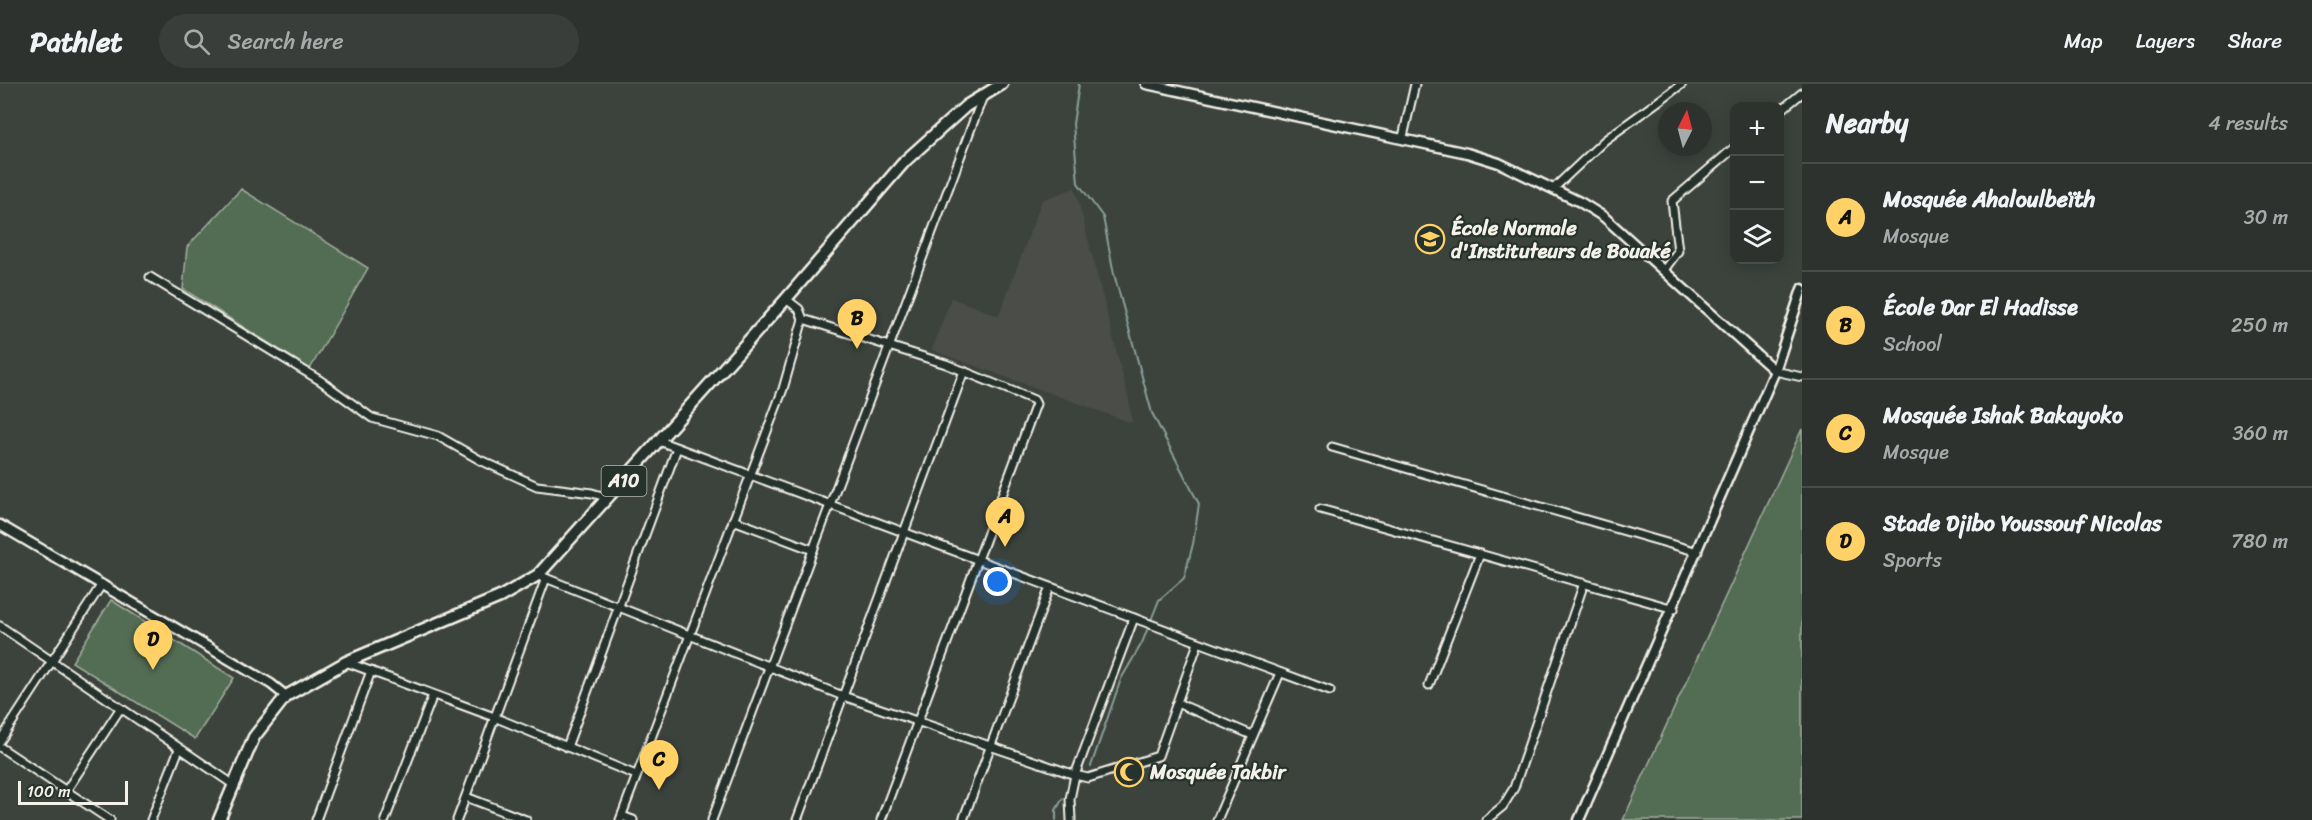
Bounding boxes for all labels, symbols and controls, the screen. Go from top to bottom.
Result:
search box [159,14,579,68]
text: Pathlet [30,17,123,66]
text: Search here [228,22,343,61]
text: Map [2064,22,2103,60]
text: Layers [2136,22,2195,60]
text: Share [2228,22,2282,60]
icon: search [180,25,213,58]
text: Nearby [1826,100,1908,146]
north arrow [1658,102,1712,156]
map controls [1730,102,1784,264]
button: + [1730,102,1784,156]
text: 4 results [2208,106,2288,141]
button: − [1730,156,1784,210]
text: Mosquée Ahaloulbeïth [1883,180,2095,219]
text: A [1839,200,1852,235]
text: 30 m [2244,200,2288,235]
button: layers [1730,210,1784,264]
place label: École Normale d'Instituteurs de Bouaké [1451,211,1672,269]
text: Mosque [1883,219,1949,254]
school or university icon: École Normale d'Instituteurs de Bouaké [1414,223,1446,255]
text: École Dar El Hadisse [1883,288,2078,327]
pin: B [838,300,876,349]
text: B [1839,308,1852,343]
text: 250 m [2231,308,2288,343]
text: School [1883,327,1942,362]
text: Mosquée Ishak Bakayoko [1883,396,2123,435]
text: C [1839,416,1852,451]
text: 360 m [2232,416,2288,451]
text: Mosque [1883,435,1949,470]
road number: A10 [602,466,646,496]
pin: A [986,498,1024,547]
text: Stade Djibo Youssouf Nicolas [1883,504,2162,543]
text: D [1840,524,1851,559]
text: 780 m [2231,524,2288,559]
text: Sports [1883,543,1942,578]
your location [983,567,1012,596]
pin: D [134,620,172,670]
pin: C [640,740,678,790]
place label: Mosquée Takbir [1149,755,1287,790]
mosque icon: Mosquée Takbir [1113,756,1145,788]
text: 100 m [27,777,71,806]
scale bar [18,778,128,806]

